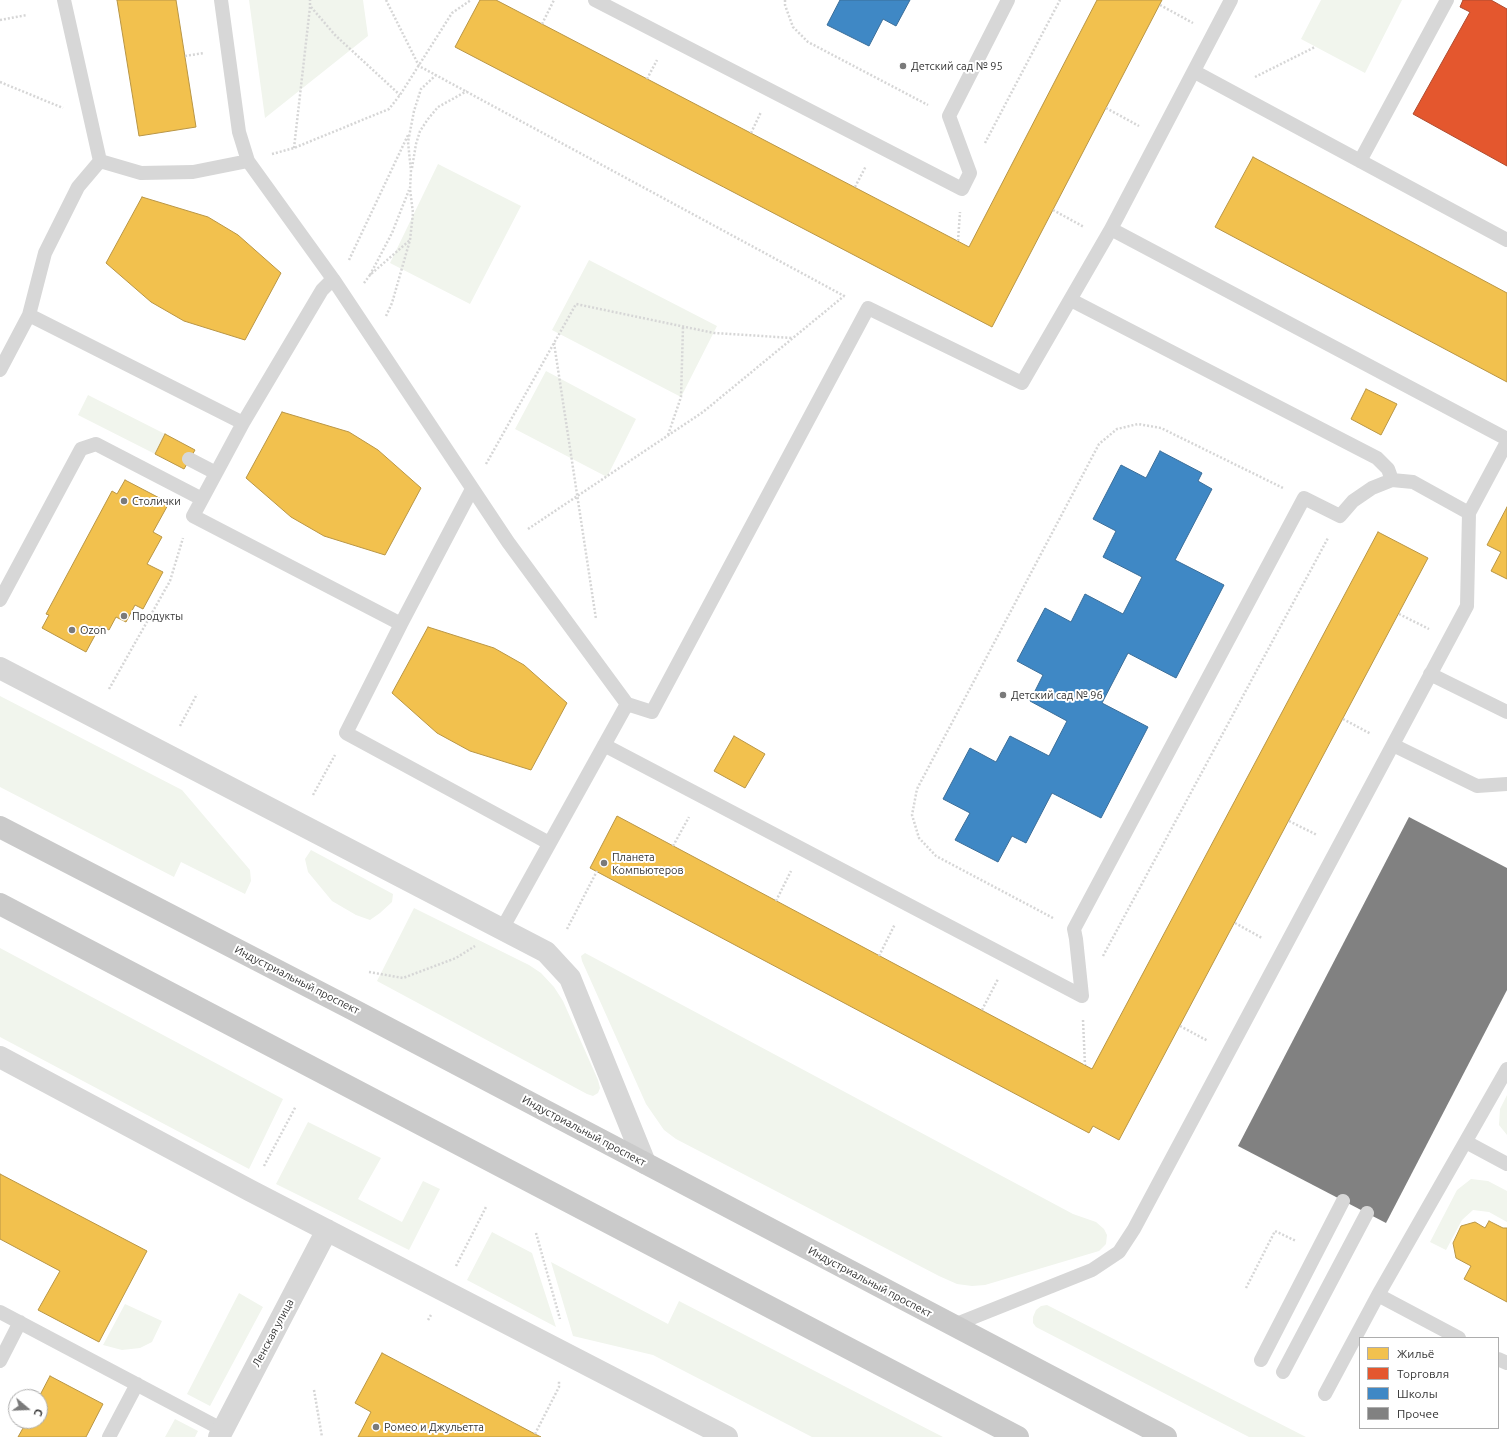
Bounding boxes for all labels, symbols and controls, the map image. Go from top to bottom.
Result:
place label: Детский сад № 95 [911,59,1003,73]
marker: Детский сад № 95 [898,61,908,71]
place label: Столички [132,494,181,508]
marker: Столички [119,496,129,506]
place label: Продукты [132,609,183,623]
marker: Продукты [119,611,129,621]
place label: Ozon [80,623,106,637]
marker: Ozon [67,625,77,635]
place label: Детский сад № 96 [1011,688,1103,702]
marker: Детский сад № 96 [998,690,1008,700]
place label: Планета Компьютеров [612,850,684,876]
marker: Планета Компьютеров [599,858,609,868]
street label: Индустриальный проспект [232,943,362,1017]
street label: Индустриальный проспект [520,1093,648,1169]
street label: Индустриальный проспект [806,1244,934,1320]
street label: Ленская улица [250,1297,296,1369]
legend [1359,1337,1499,1429]
text: Жильё [1397,1347,1434,1360]
text: Торговля [1397,1367,1449,1380]
text: Школы [1397,1387,1438,1400]
north arrow [8,1389,48,1429]
text: С [32,1407,45,1418]
text: Прочее [1397,1407,1439,1420]
place label: Ромео и Джульетта [384,1420,484,1434]
marker: Ромео и Джульетта [371,1422,381,1432]

